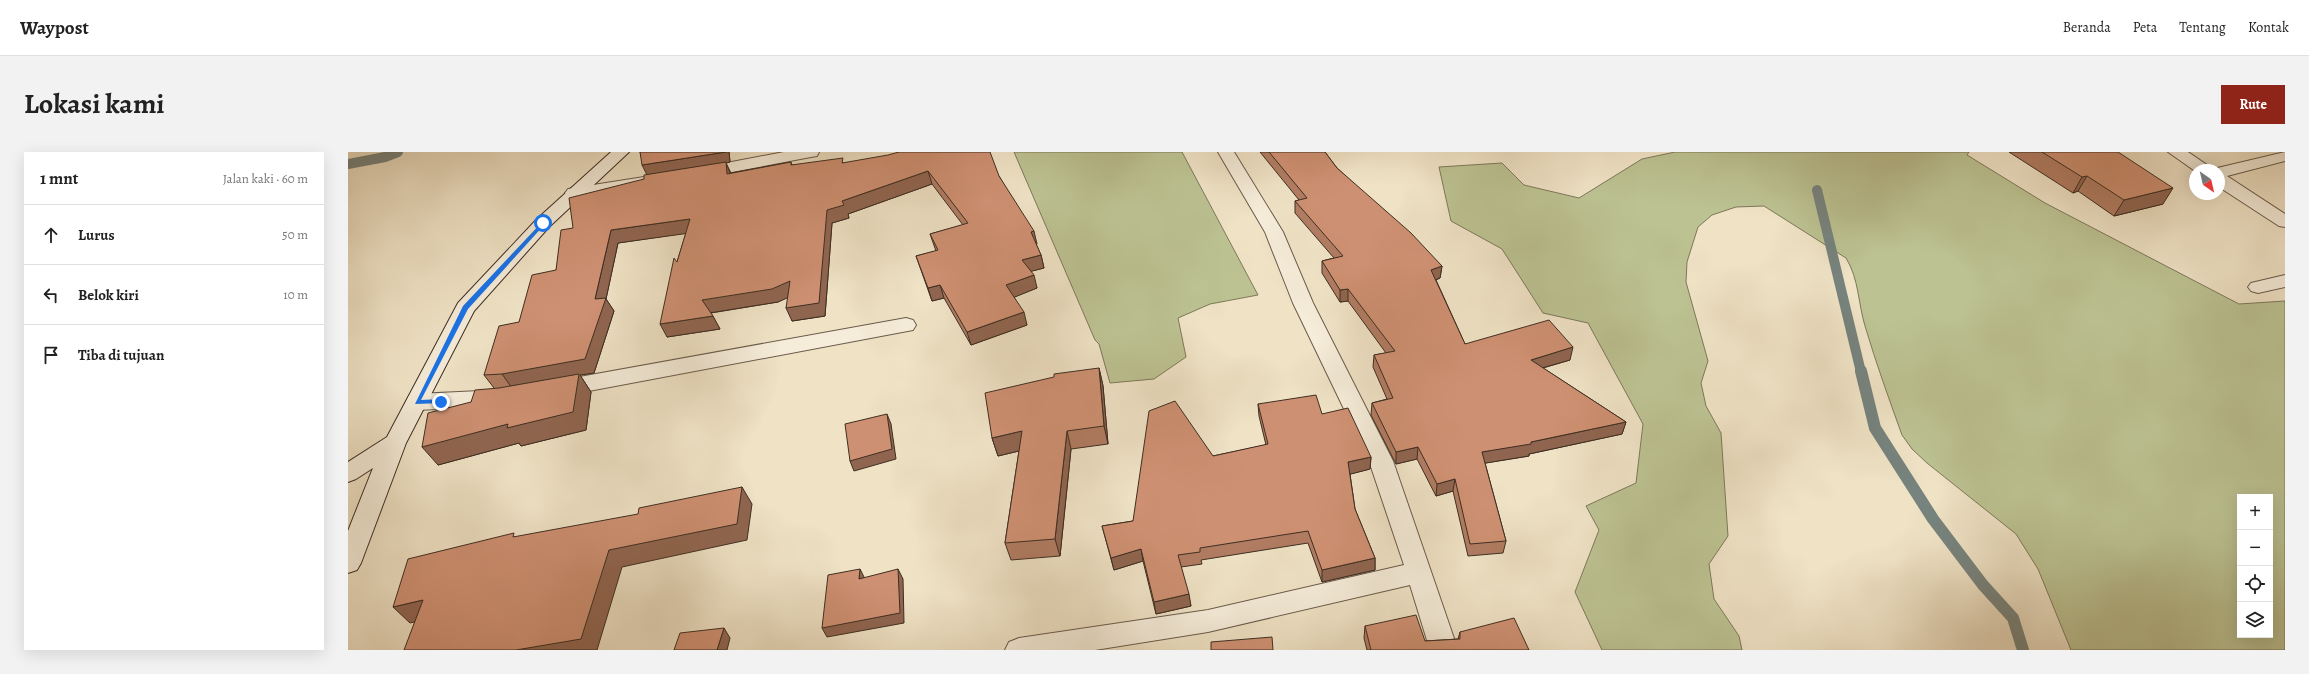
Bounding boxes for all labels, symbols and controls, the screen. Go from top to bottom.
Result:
text: Waypost [20,15,89,41]
text: Beranda [2063,18,2111,37]
text: Peta [2133,18,2157,37]
text: Tentang [2179,18,2226,37]
text: Kontak [2248,18,2289,37]
text: Lokasi kami [24,85,165,123]
button: Rute [2221,85,2285,124]
north arrow [2189,164,2225,200]
text: 1 mnt [40,167,79,190]
text: Jalan kaki · 60 m [223,170,308,187]
route start [534,214,552,232]
icon: ahead [40,224,62,246]
text: Lurus [78,225,115,245]
text: 50 m [282,226,308,243]
icon: left [40,284,62,306]
text: Belok kiri [78,285,139,305]
text: 10 m [283,286,308,303]
icon: arrive [40,344,62,366]
text: Tiba di tujuan [78,345,164,365]
route end [432,393,450,411]
map controls [2237,494,2273,638]
button: + [2237,494,2273,530]
button: − [2237,530,2273,566]
button: locate [2237,566,2273,602]
button: layers [2237,602,2273,638]

